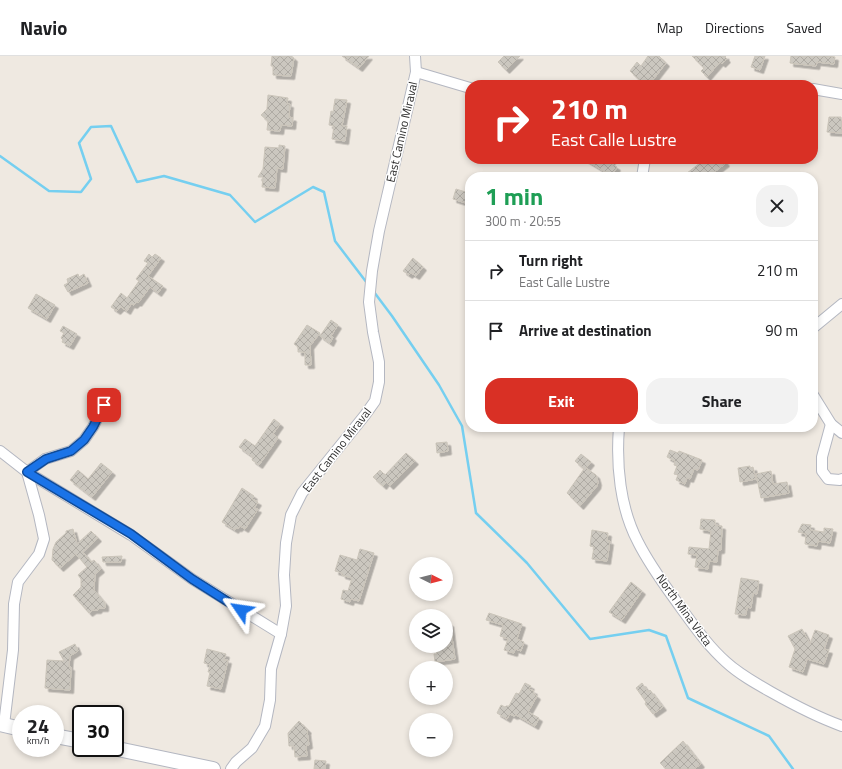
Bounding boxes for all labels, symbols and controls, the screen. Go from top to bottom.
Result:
text: Navio [20,13,67,42]
text: Map [657,17,683,38]
text: Directions [705,17,764,38]
text: Saved [786,17,822,38]
street label: East Camino Miraval [381,80,422,184]
text: 210 m [551,87,628,130]
icon: right [485,96,537,148]
text: East Calle Lustre [551,126,677,153]
text: 1 min [485,178,543,214]
button: close [756,185,798,227]
text: 300 m · 20:55 [485,211,561,231]
text: Turn right [519,249,583,272]
text: 210 m [757,259,798,282]
icon: right [485,260,507,282]
text: East Calle Lustre [519,272,610,292]
text: Arrive at destination [519,319,652,342]
text: 90 m [765,319,798,342]
icon: arrive [485,320,507,342]
button: Exit [485,378,638,424]
button: Share [646,378,798,424]
pin [87,388,121,422]
icon: arrive [93,394,115,416]
street label: East Camino Miraval [297,403,376,496]
north arrow [409,557,453,601]
map controls [409,557,453,757]
street label: North Mina Vista [652,570,717,650]
position arrow [220,589,262,631]
button: layers [409,609,453,653]
button: + [409,661,453,705]
speed limit sign: 30 [72,705,124,757]
text: 24 [27,710,49,741]
button: − [409,713,453,757]
text: km/h [27,733,49,748]

